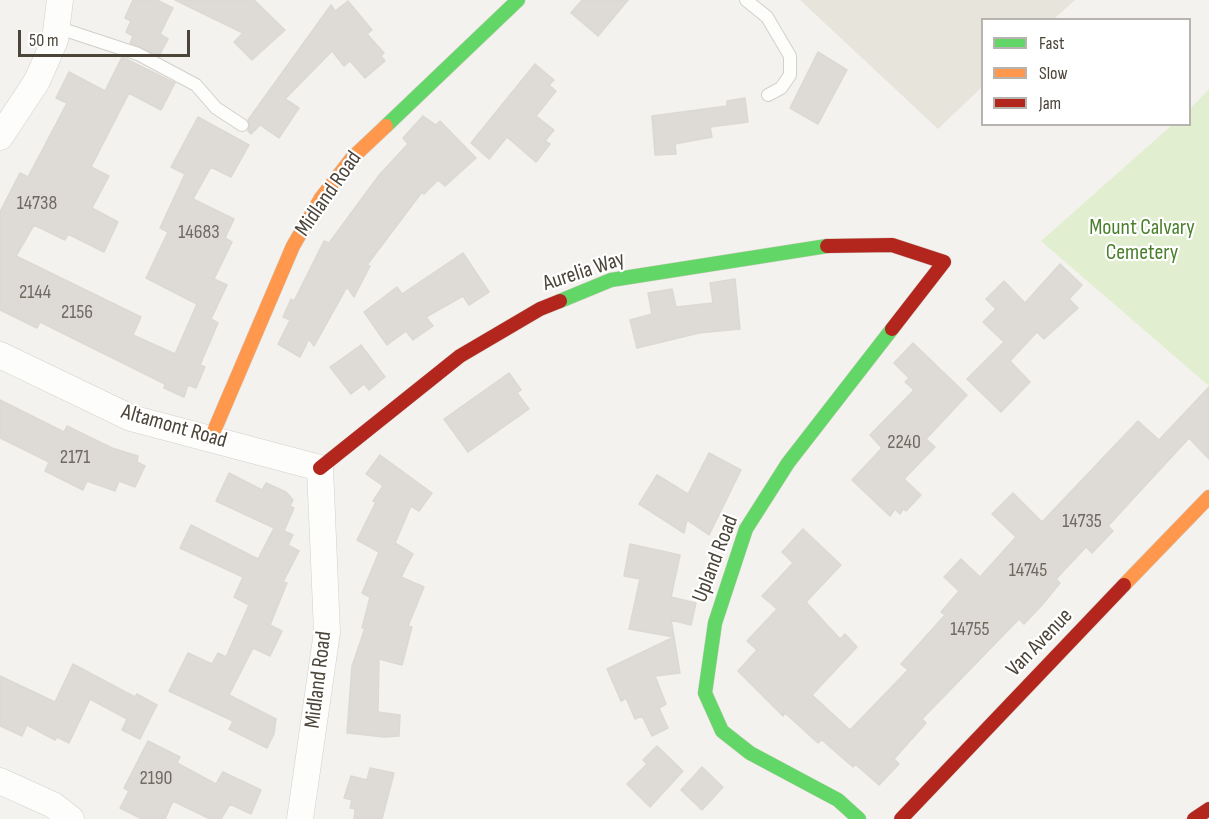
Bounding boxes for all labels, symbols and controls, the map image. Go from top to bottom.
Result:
scale bar [21,18,194,56]
legend [981,18,1191,126]
text: 50 m [29,30,59,51]
text: Fast [1039,33,1064,54]
text: Slow [1039,63,1068,84]
text: Jam [1039,93,1061,114]
street label: Midland Road [290,146,368,242]
house number: 14738 [17,192,57,216]
park label: Mount Calvary Cemetery [1089,215,1195,266]
house number: 14683 [178,221,220,245]
street label: Aurelia Way [540,246,628,298]
house number: 2144 [19,281,51,305]
house number: 2156 [61,301,93,325]
street label: Altamont Road [118,399,230,455]
house number: 2240 [887,431,921,455]
house number: 2171 [60,446,90,470]
house number: 14735 [1062,510,1102,534]
street label: Upland Road [687,512,745,606]
house number: 14745 [1009,559,1047,583]
street label: Van Avenue [1001,603,1079,683]
house number: 14755 [950,618,990,642]
street label: Midland Road [300,630,338,730]
house number: 2190 [139,767,173,791]

